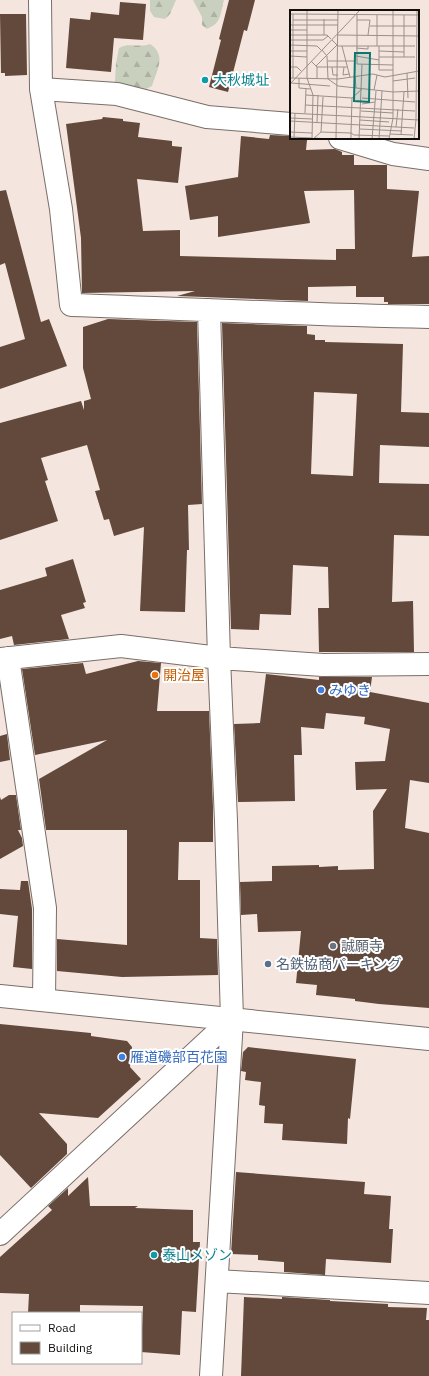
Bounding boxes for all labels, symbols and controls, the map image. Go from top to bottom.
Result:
inset map [290,10,419,139]
place label: 大秋城址 [213,71,269,89]
marker: 大秋城址 [200,75,210,85]
place label: 開治屋 [163,666,205,684]
marker: 開治屋 [150,670,160,680]
place label: みゆき [329,681,371,699]
marker: みゆき [316,685,326,695]
place label: 誠願寺 [341,937,383,955]
marker: 誠願寺 [328,941,338,951]
place label: 名鉄協商パーキング [276,955,402,973]
marker: 名鉄協商パーキング [263,959,273,969]
place label: 雁道磯部百花園 [130,1048,228,1066]
marker: 雁道磯部百花園 [117,1052,127,1062]
place label: 泰山メゾン [162,1246,232,1264]
marker: 泰山メゾン [149,1250,159,1260]
legend [12,1312,142,1364]
text: Road [48,1320,76,1335]
text: Building [48,1340,93,1355]

